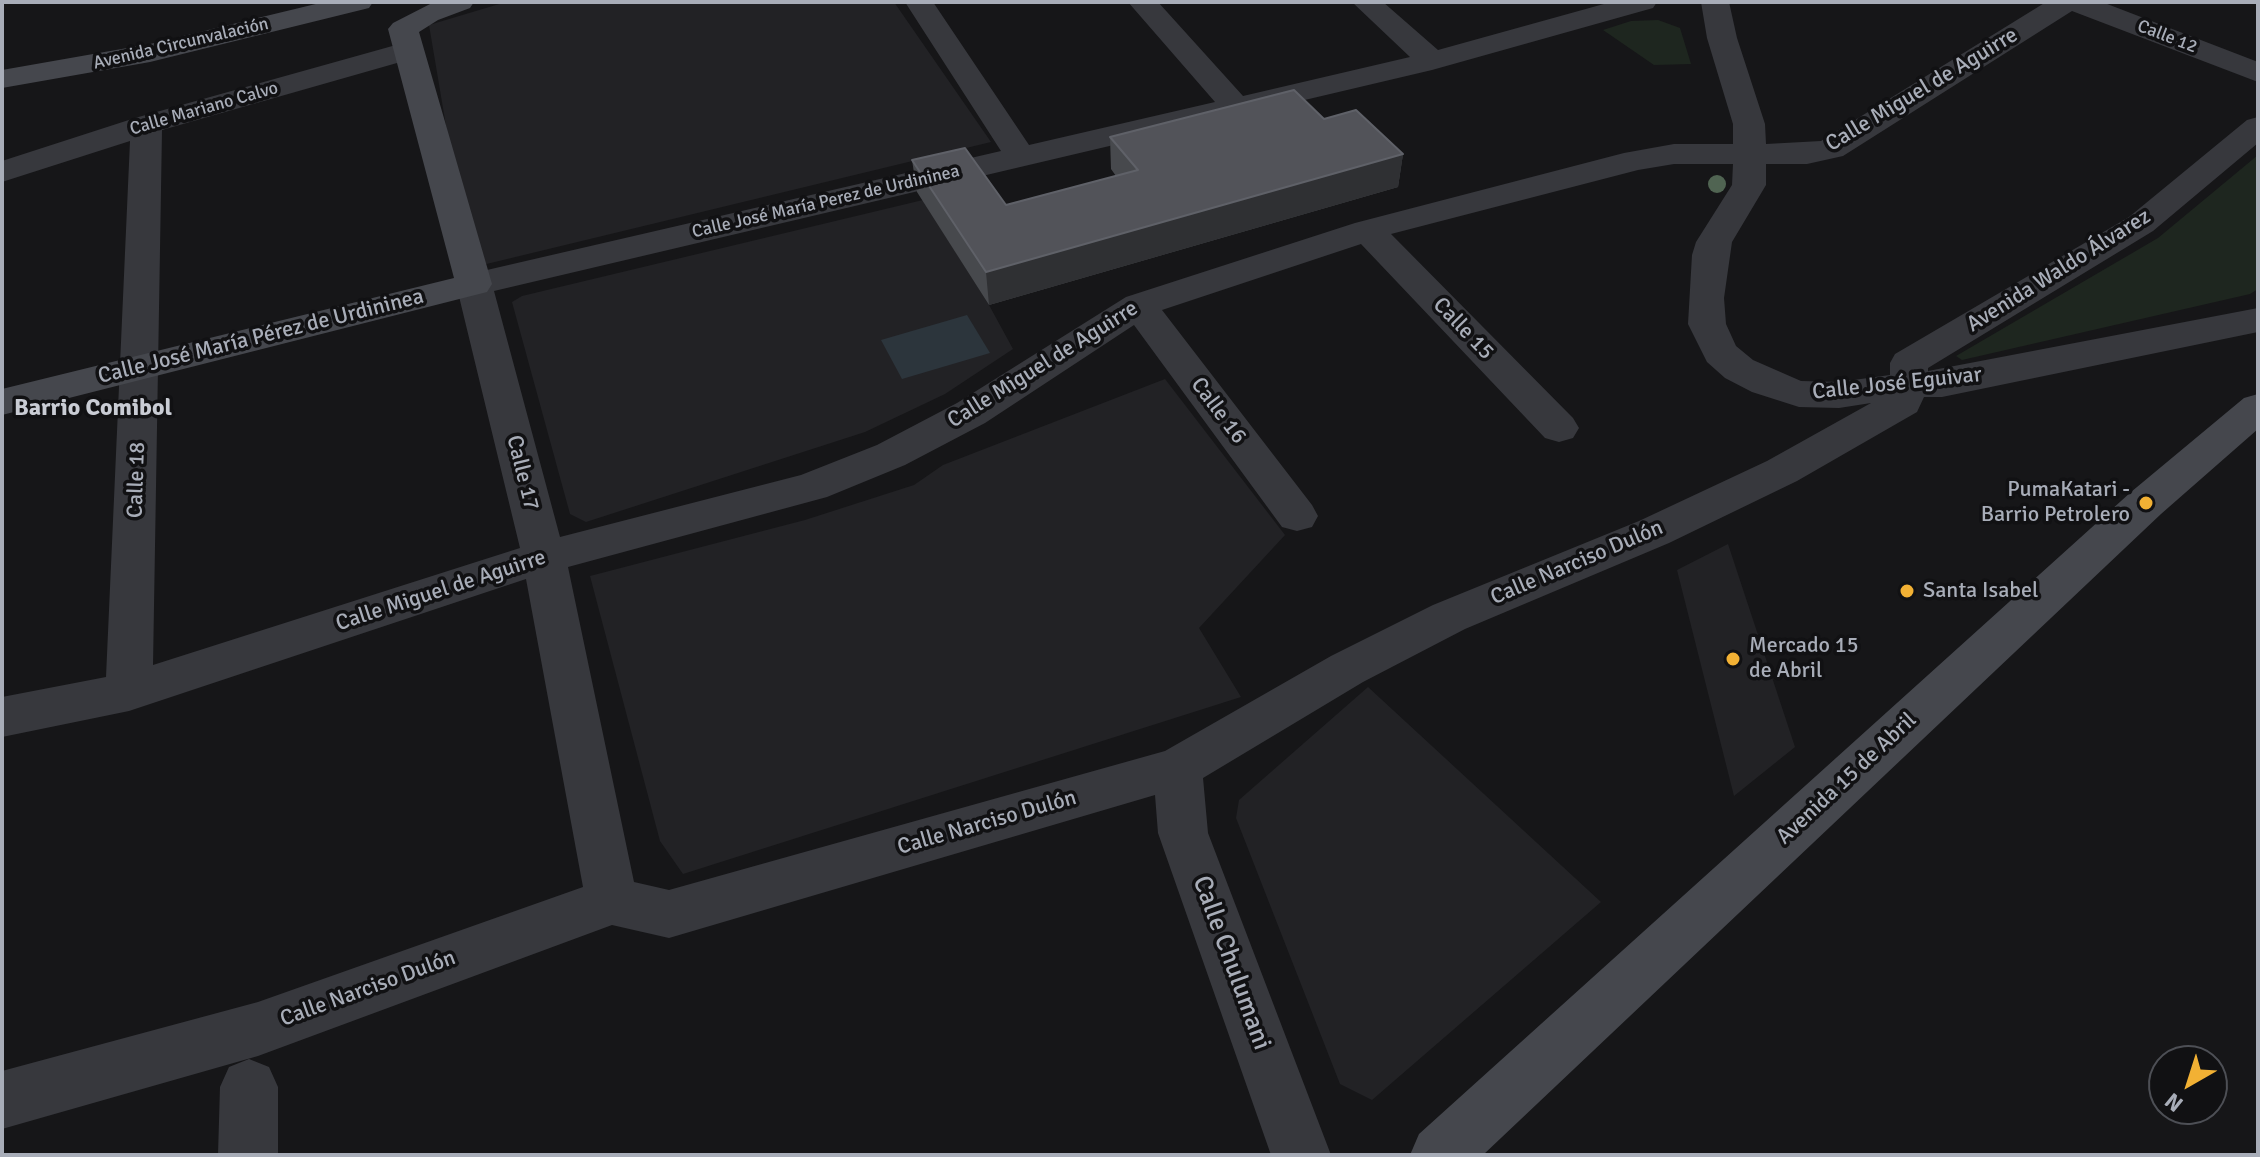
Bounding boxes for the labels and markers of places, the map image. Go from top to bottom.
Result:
place label: PumaKatari - Barrio Petrolero [1981,477,2130,528]
marker: PumaKatari - Barrio Petrolero [2137,494,2155,512]
place label: Santa Isabel [1923,578,2038,604]
marker: Santa Isabel [1898,582,1916,600]
place label: Mercado 15 de Abril [1749,633,1859,684]
marker: Mercado 15 de Abril [1724,650,1742,668]

